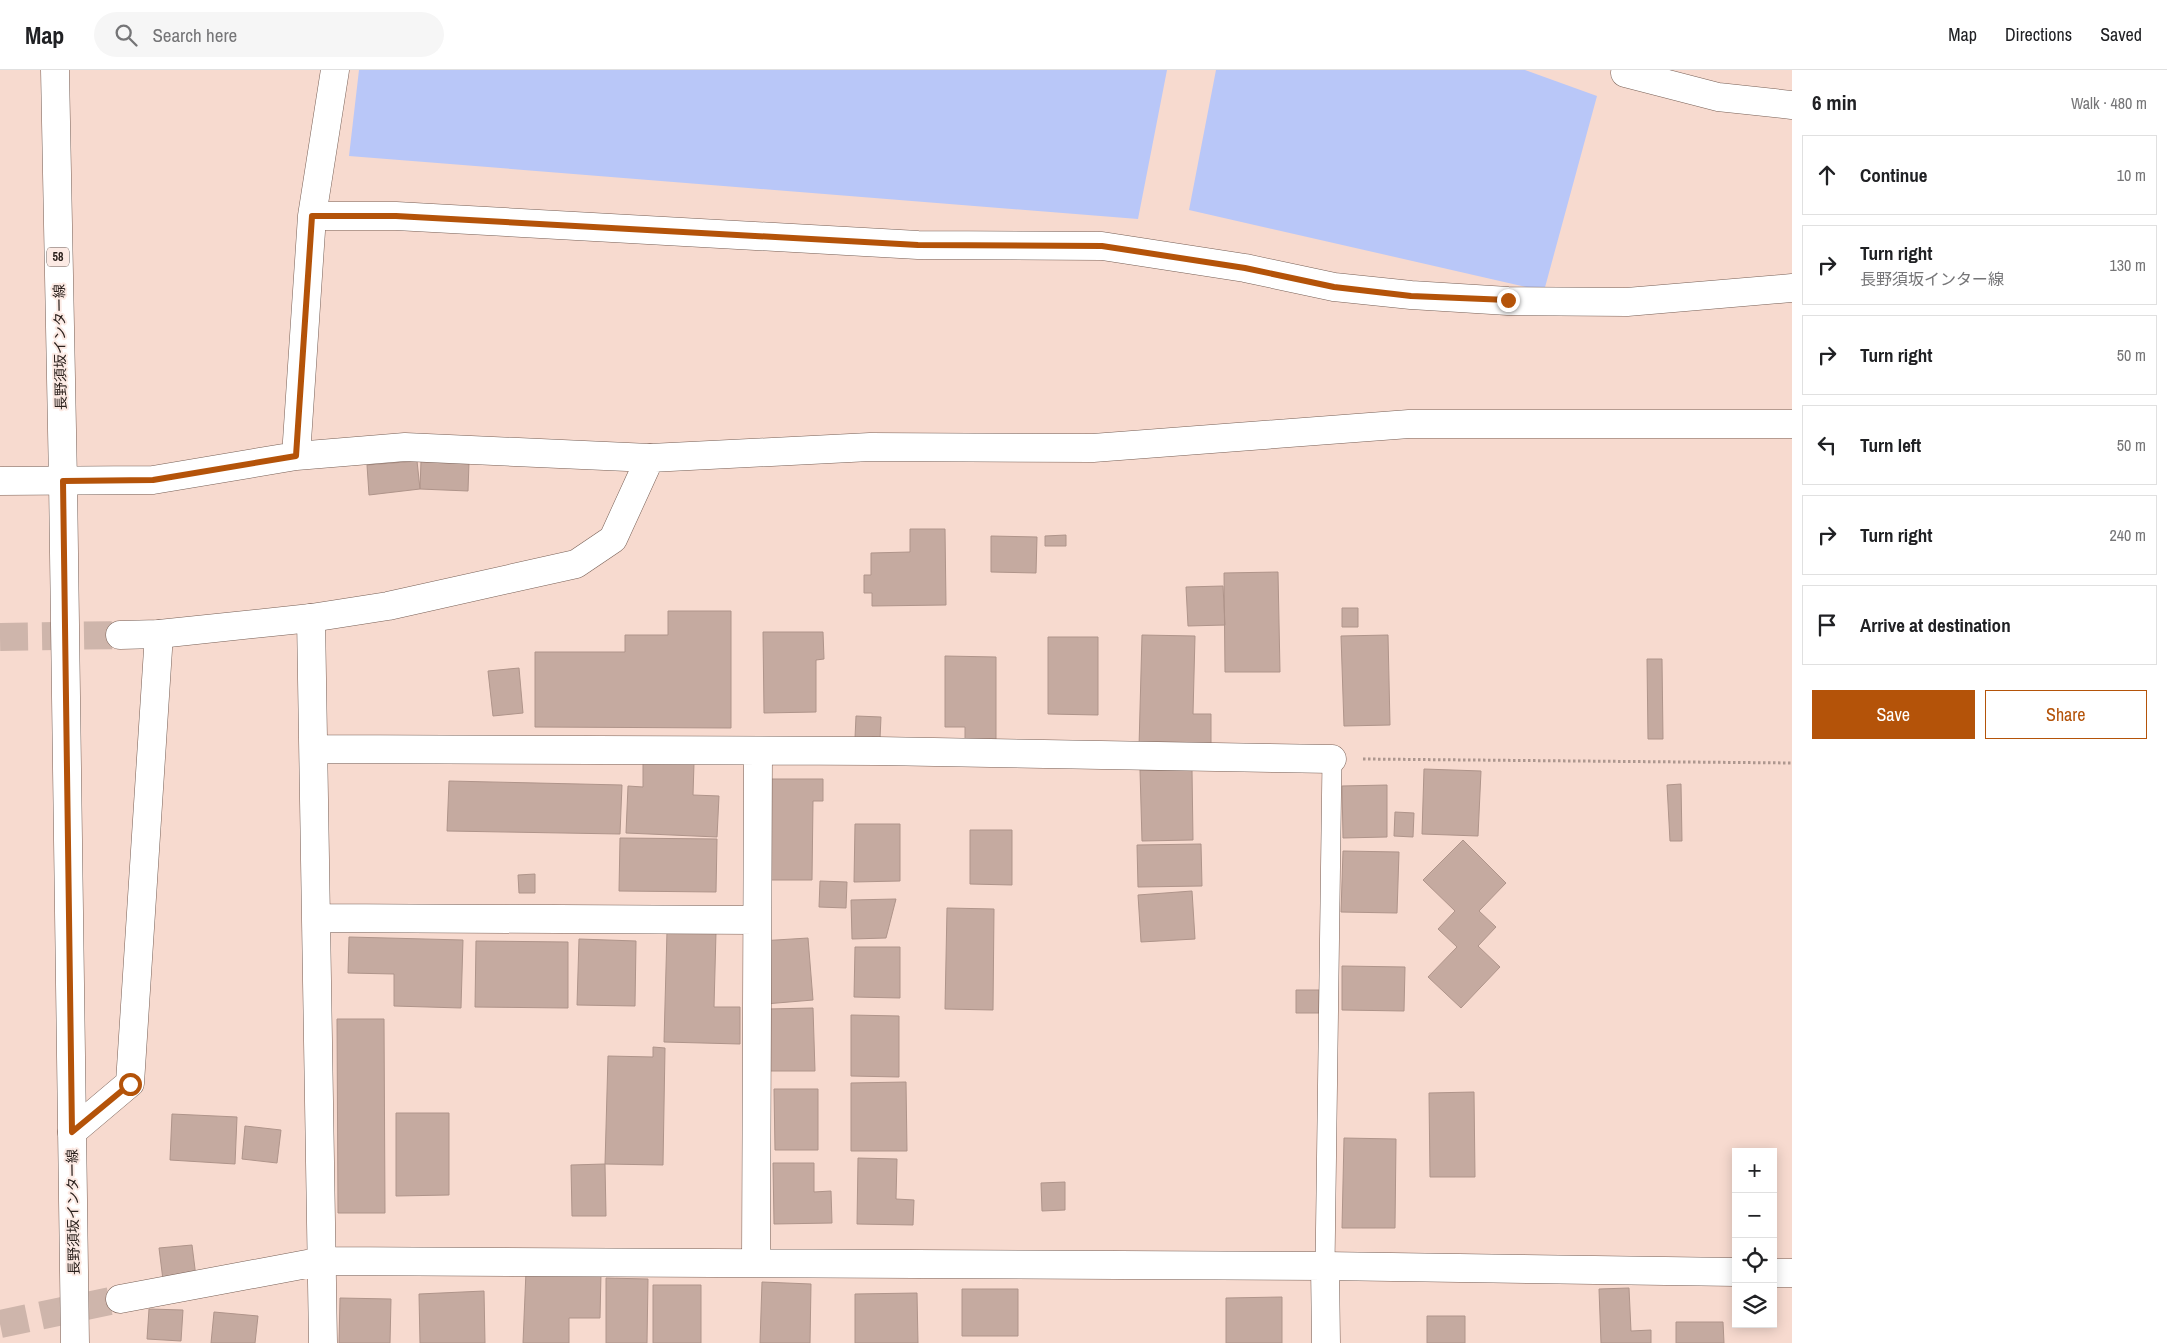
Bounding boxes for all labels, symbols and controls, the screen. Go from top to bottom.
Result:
search box [94,12,444,57]
text: Map [25,19,64,51]
icon: search [112,21,140,49]
text: Search here [152,22,237,48]
text: Map [1948,22,1977,47]
text: Directions [2005,22,2072,47]
text: Saved [2100,22,2142,47]
text: 6 min [1812,88,1857,117]
text: Walk · 480 m [2071,92,2147,114]
icon: ahead [1813,161,1841,189]
text: Continue [1860,162,1928,188]
text: 10 m [2117,164,2146,186]
text: Turn right [1860,240,1932,266]
road number: 58 [47,248,69,266]
icon: right [1813,251,1841,279]
text: 130 m [2110,254,2146,276]
text: 長野須坂インター線 [1860,268,2004,290]
street label: 長野須坂インター線 [50,284,70,410]
route end [1497,289,1520,312]
icon: right [1813,341,1841,369]
text: Turn right [1860,342,1932,368]
text: 50 m [2117,344,2146,366]
icon: left [1813,431,1841,459]
text: Turn left [1860,432,1921,458]
text: 50 m [2117,434,2146,456]
icon: right [1813,521,1841,549]
text: Turn right [1860,522,1932,548]
text: 240 m [2110,524,2146,546]
icon: arrive [1813,611,1841,639]
text: Arrive at destination [1860,612,2011,638]
button: Save [1812,690,1975,739]
button: Share [1985,690,2147,739]
route start [119,1073,142,1096]
map controls [1732,1148,1777,1328]
button: + [1732,1148,1777,1193]
street label: 長野須坂インター線 [63,1149,83,1275]
button: − [1732,1193,1777,1238]
button: locate [1732,1238,1777,1283]
button: layers [1732,1283,1777,1328]

